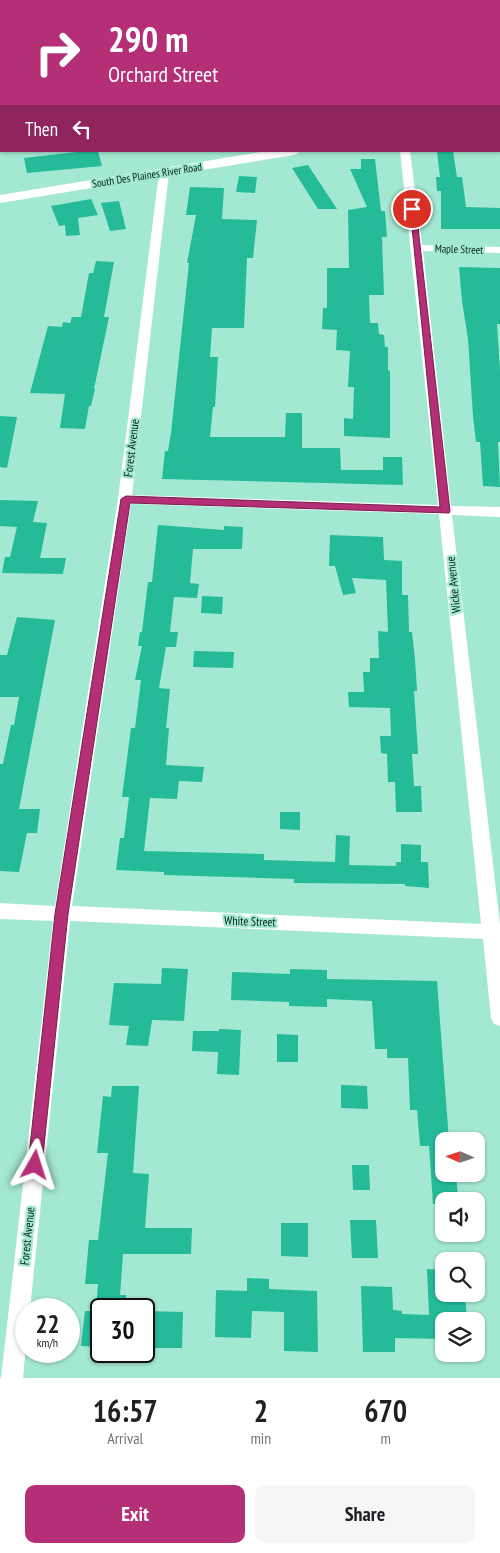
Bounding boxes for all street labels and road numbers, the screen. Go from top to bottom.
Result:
street label: South Des Plaines River Road [91,159,203,191]
street label: Maple Street [435,241,483,257]
street label: Forest Avenue [120,418,142,478]
street label: Wicke Avenue [443,556,463,614]
street label: White Street [224,913,277,929]
street label: Forest Avenue [16,1206,38,1266]

